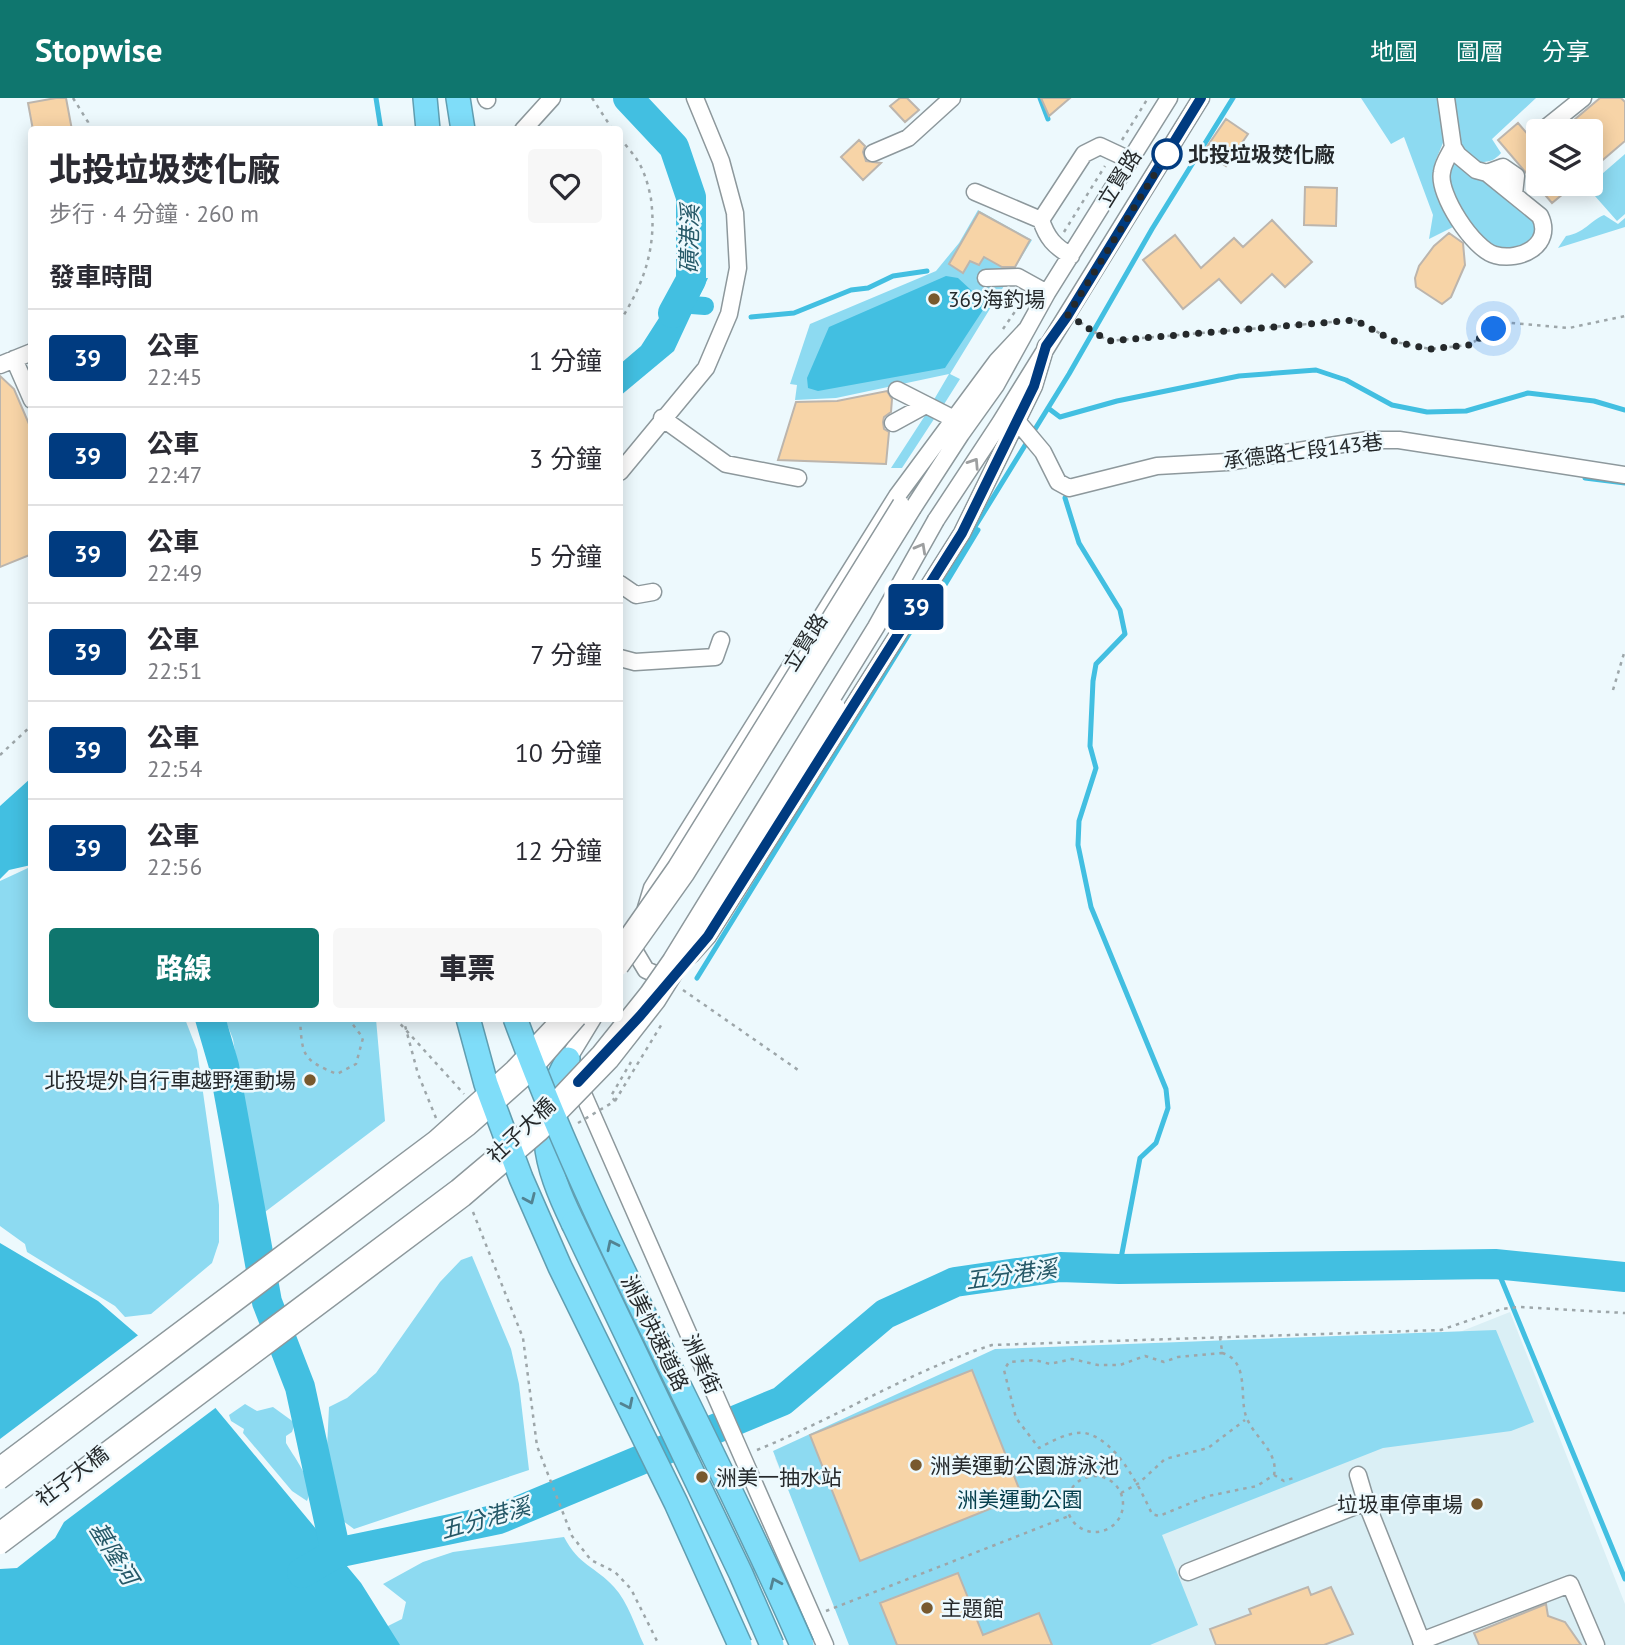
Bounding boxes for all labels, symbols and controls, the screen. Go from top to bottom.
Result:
text: Stopwise [35,28,162,71]
text: 地圖 [1370,36,1418,67]
text: 圖層 [1456,36,1504,67]
text: 分享 [1542,36,1590,67]
map controls [1526,119,1603,196]
button: layers [1526,119,1603,196]
marker: 北投垃圾焚化廠 [1152,139,1182,169]
place label: 北投垃圾焚化廠 [1188,141,1335,168]
street label: 立賢路 [1091,144,1147,212]
text: 北投垃圾焚化廠 [49,147,280,190]
button: heart [528,149,602,223]
text: 步行 · 4 分鐘 · 260 m [49,199,259,228]
water label: 磺港溪 [674,201,704,274]
text: 發車時間 [49,260,153,293]
place label: 369海釣場 [948,286,1045,313]
marker: 369海釣場 [926,291,942,307]
your location [1476,311,1511,346]
text: 公車 [147,329,199,362]
text: 39 [74,342,101,373]
text: 1 分鐘 [529,344,602,377]
text: 22:45 [147,362,202,391]
text: 公車 [147,427,199,460]
street label: 承德路七段143巷 [1222,428,1384,474]
text: 39 [74,440,101,471]
text: 3 分鐘 [529,442,602,475]
one-way arrow [965,458,978,471]
text: 22:47 [147,460,202,489]
text: 公車 [147,525,199,558]
text: 39 [74,538,101,569]
text: 5 分鐘 [529,540,602,573]
one-way arrow [913,542,926,555]
text: 22:49 [147,558,202,587]
line badge: 39 [884,584,948,630]
text: 39 [902,591,930,622]
street label: 立賢路 [777,608,833,676]
text: 公車 [147,623,199,656]
text: 39 [74,636,101,667]
text: 7 分鐘 [530,638,602,671]
text: 22:51 [147,656,202,685]
text: 公車 [147,721,199,754]
text: 39 [74,734,101,765]
text: 10 分鐘 [515,736,602,769]
text: 22:54 [147,754,202,783]
text: 公車 [147,819,199,852]
text: 39 [74,832,101,863]
text: 12 分鐘 [515,834,602,867]
text: 22:56 [147,852,202,881]
button: 路線 [49,928,319,1008]
button: 車票 [333,928,602,1008]
place label: 北投堤外自行車越野運動場 [44,1067,296,1094]
marker: 北投堤外自行車越野運動場 [302,1072,318,1088]
street label: 社子大橋 [481,1091,561,1169]
one-way arrow [522,1192,536,1204]
one-way arrow [606,1240,620,1252]
water label: 五分港溪 [963,1253,1062,1295]
street label: 洲美快速道路 [615,1270,695,1396]
street label: 洲美街 [677,1330,727,1398]
one-way arrow [619,1397,633,1409]
street label: 社子大橋 [30,1440,114,1512]
place label: 洲美運動公園游泳池 [930,1452,1119,1479]
marker: 洲美運動公園游泳池 [908,1457,924,1473]
place label: 洲美一抽水站 [716,1464,842,1491]
marker: 洲美一抽水站 [694,1469,710,1485]
park label: 洲美運動公園 [957,1486,1083,1513]
water label: 五分港溪 [437,1491,536,1545]
place label: 垃圾車停車場 [1337,1491,1463,1518]
marker: 垃圾車停車場 [1469,1496,1485,1512]
water label: 基隆河 [83,1516,147,1593]
one-way arrow [769,1577,783,1590]
place label: 主題館 [941,1595,1004,1622]
marker: 主題館 [919,1600,935,1616]

